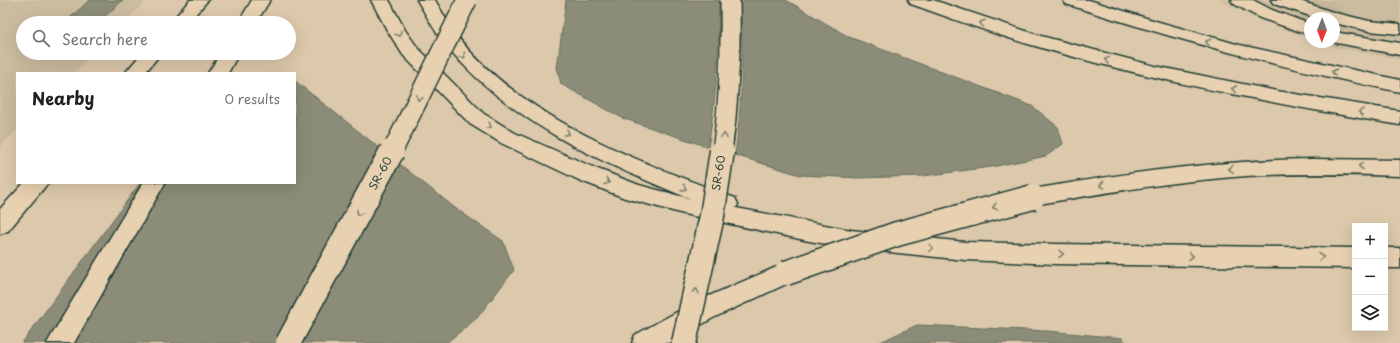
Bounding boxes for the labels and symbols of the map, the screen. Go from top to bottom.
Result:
north arrow [1304,12,1340,48]
one-way arrow [979,19,986,28]
one-way arrow [394,30,402,37]
one-way arrow [1205,38,1212,47]
one-way arrow [458,51,465,58]
one-way arrow [1104,56,1111,65]
one-way arrow [1331,69,1338,77]
one-way arrow [1230,85,1237,94]
one-way arrow [416,93,424,101]
one-way arrow [1358,108,1365,117]
one-way arrow [485,122,492,129]
one-way arrow [562,129,570,136]
one-way arrow [719,133,728,139]
street label: SR-60 [364,153,396,193]
street label: SR-60 [707,154,729,192]
one-way arrow [1358,162,1364,171]
one-way arrow [1228,165,1234,174]
one-way arrow [603,177,610,185]
one-way arrow [1099,180,1105,189]
one-way arrow [681,183,688,191]
one-way arrow [992,202,999,211]
one-way arrow [356,209,363,216]
one-way arrow [928,243,934,252]
one-way arrow [1058,250,1064,258]
one-way arrow [1188,252,1194,260]
one-way arrow [1318,253,1324,261]
one-way arrow [691,288,699,295]

